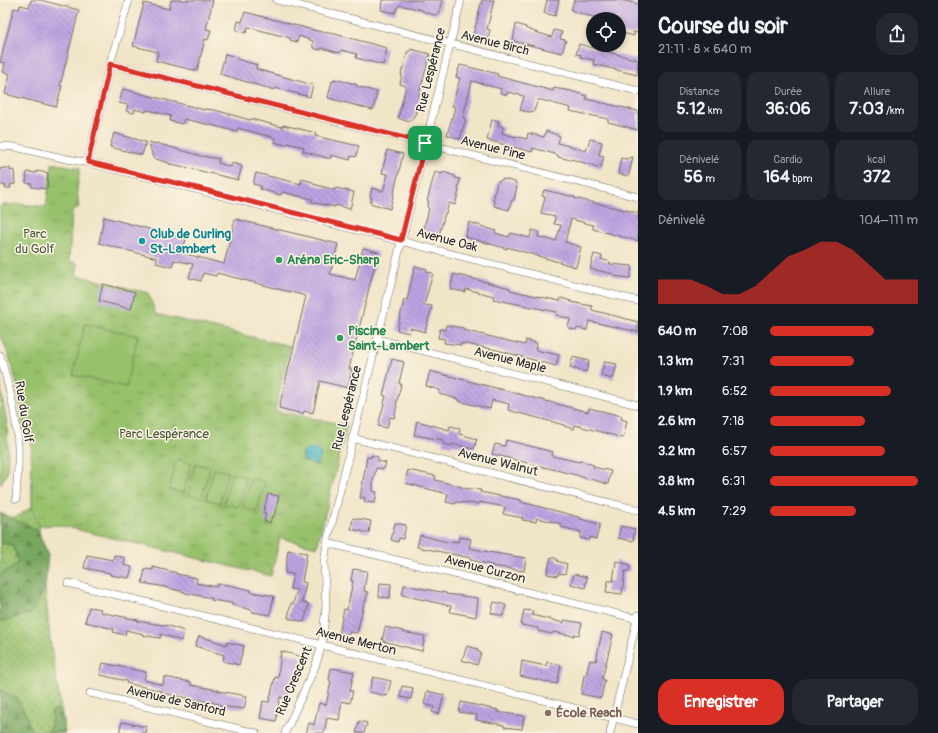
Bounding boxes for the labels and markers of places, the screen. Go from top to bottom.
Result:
pin [408,126,442,160]
place label: Club de Curling St-Lambert [150,226,231,257]
marker: Club de Curling St-Lambert [137,236,147,246]
place label: Aréna Eric-Sharp [287,252,380,268]
marker: Aréna Eric-Sharp [274,255,284,265]
place label: Piscine Saint-Lambert [348,323,430,354]
marker: Piscine Saint-Lambert [335,333,345,343]
place label: École Reach [556,705,622,721]
marker: École Reach [543,708,553,718]

